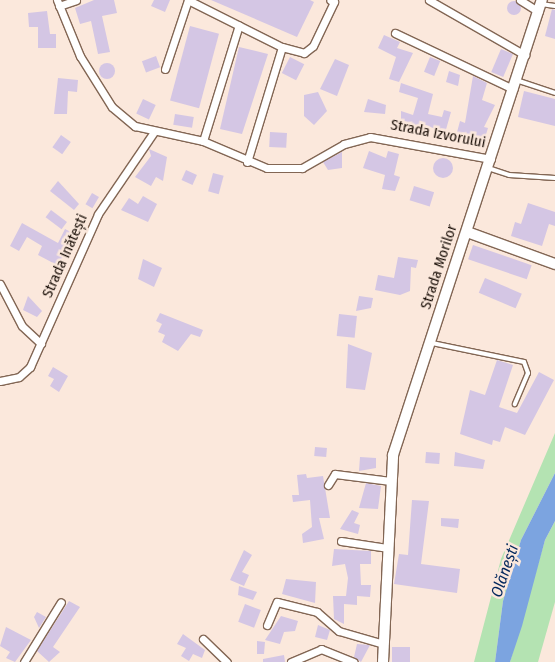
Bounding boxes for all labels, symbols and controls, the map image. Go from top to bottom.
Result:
street label: Strada Izvorului [389,116,487,152]
street label: Strada Inătești [39,211,91,301]
street label: Strada Morilor [417,222,461,312]
water label: Olănești [487,542,523,600]

